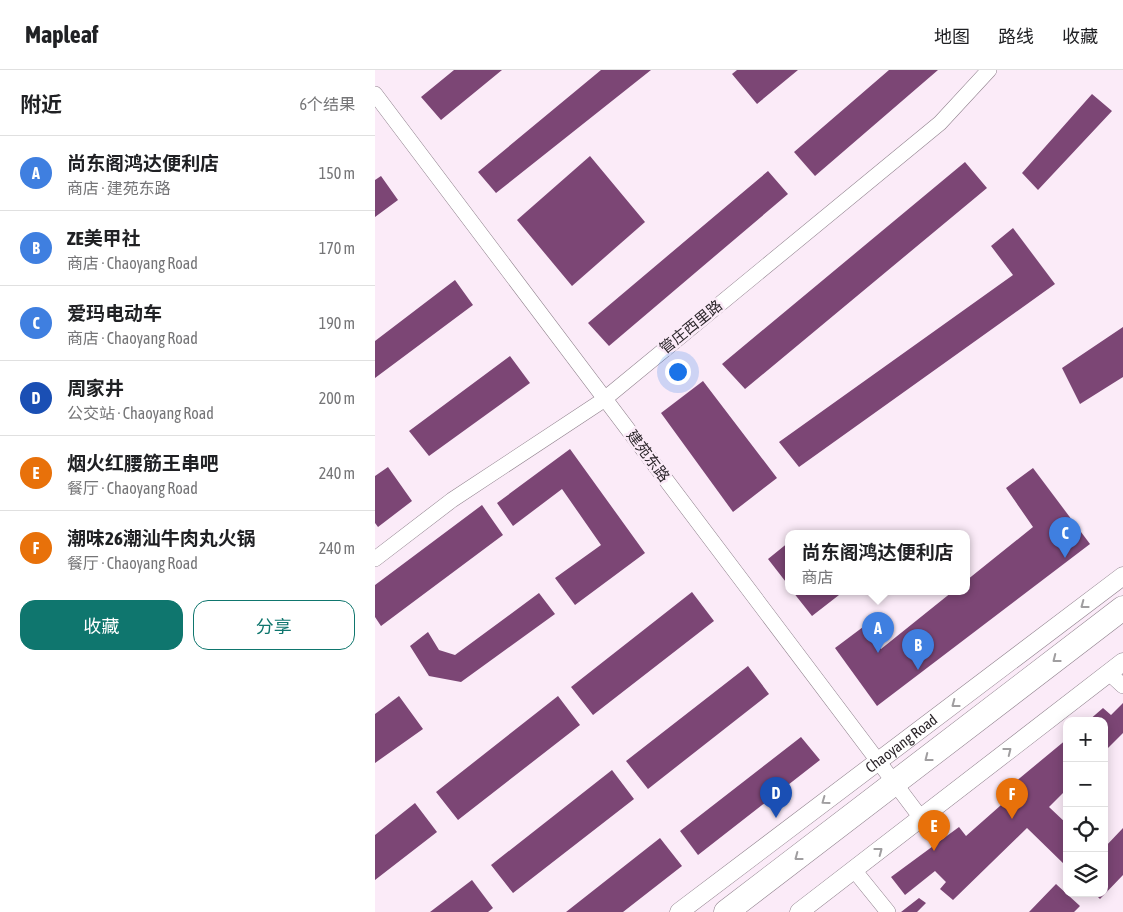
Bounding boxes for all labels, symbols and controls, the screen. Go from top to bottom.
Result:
text: Mapleaf [25,21,98,48]
text: 地图 [934,26,970,47]
text: 路线 [998,26,1034,47]
text: 收藏 [1062,26,1098,47]
text: 附近 [20,92,62,116]
text: 6个结果 [299,95,355,113]
text: 尚东阁鸿达便利店 [67,152,219,174]
text: A [32,164,40,182]
text: 150 m [319,164,355,182]
text: 商店 · 建苑东路 [67,179,171,197]
text: ZE美甲社 [67,227,141,249]
text: B [32,239,40,257]
text: 170 m [319,239,355,257]
text: 商店 · Chaoyang Road [67,254,198,272]
street label: 管庄西里路 [656,296,725,357]
text: 爱玛电动车 [67,302,162,324]
text: C [32,314,40,332]
text: 190 m [319,314,355,332]
text: 商店 · Chaoyang Road [67,329,198,347]
your location [665,359,691,385]
text: 周家井 [67,377,124,399]
text: D [32,389,40,407]
text: 200 m [319,389,355,407]
text: 公交站 · Chaoyang Road [67,404,214,422]
street label: 建苑东路 [624,427,673,485]
text: 烟火红腰筋王串吧 [67,452,219,474]
text: E [33,464,39,482]
text: 240 m [319,464,355,482]
text: 餐厅 · Chaoyang Road [67,479,198,497]
pin: C [1049,517,1081,558]
text: 潮味26潮汕牛肉丸火锅 [67,527,256,549]
popup [785,530,970,595]
text: F [33,539,39,557]
text: 240 m [319,539,355,557]
text: 尚东阁鸿达便利店 [801,541,954,563]
text: 餐厅 · Chaoyang Road [67,554,198,572]
text: 商店 [801,568,834,586]
button: 收藏 [20,600,183,650]
button: 分享 [193,600,355,650]
one-way arrow [1081,600,1090,608]
pin: A [862,612,894,653]
pin: B [902,629,934,670]
one-way arrow [1053,653,1062,661]
one-way arrow [951,698,961,707]
street label: Chaoyang Road [862,711,940,776]
map controls [1063,717,1108,897]
button: + [1063,717,1108,762]
one-way arrow [1002,749,1011,757]
one-way arrow [924,753,933,762]
button: − [1063,762,1108,807]
pin: D [760,777,792,818]
pin: F [996,778,1028,819]
one-way arrow [822,796,831,804]
button: locate [1063,807,1108,852]
pin: E [918,810,950,851]
one-way arrow [873,848,882,856]
one-way arrow [795,851,804,859]
button: layers [1063,852,1108,897]

